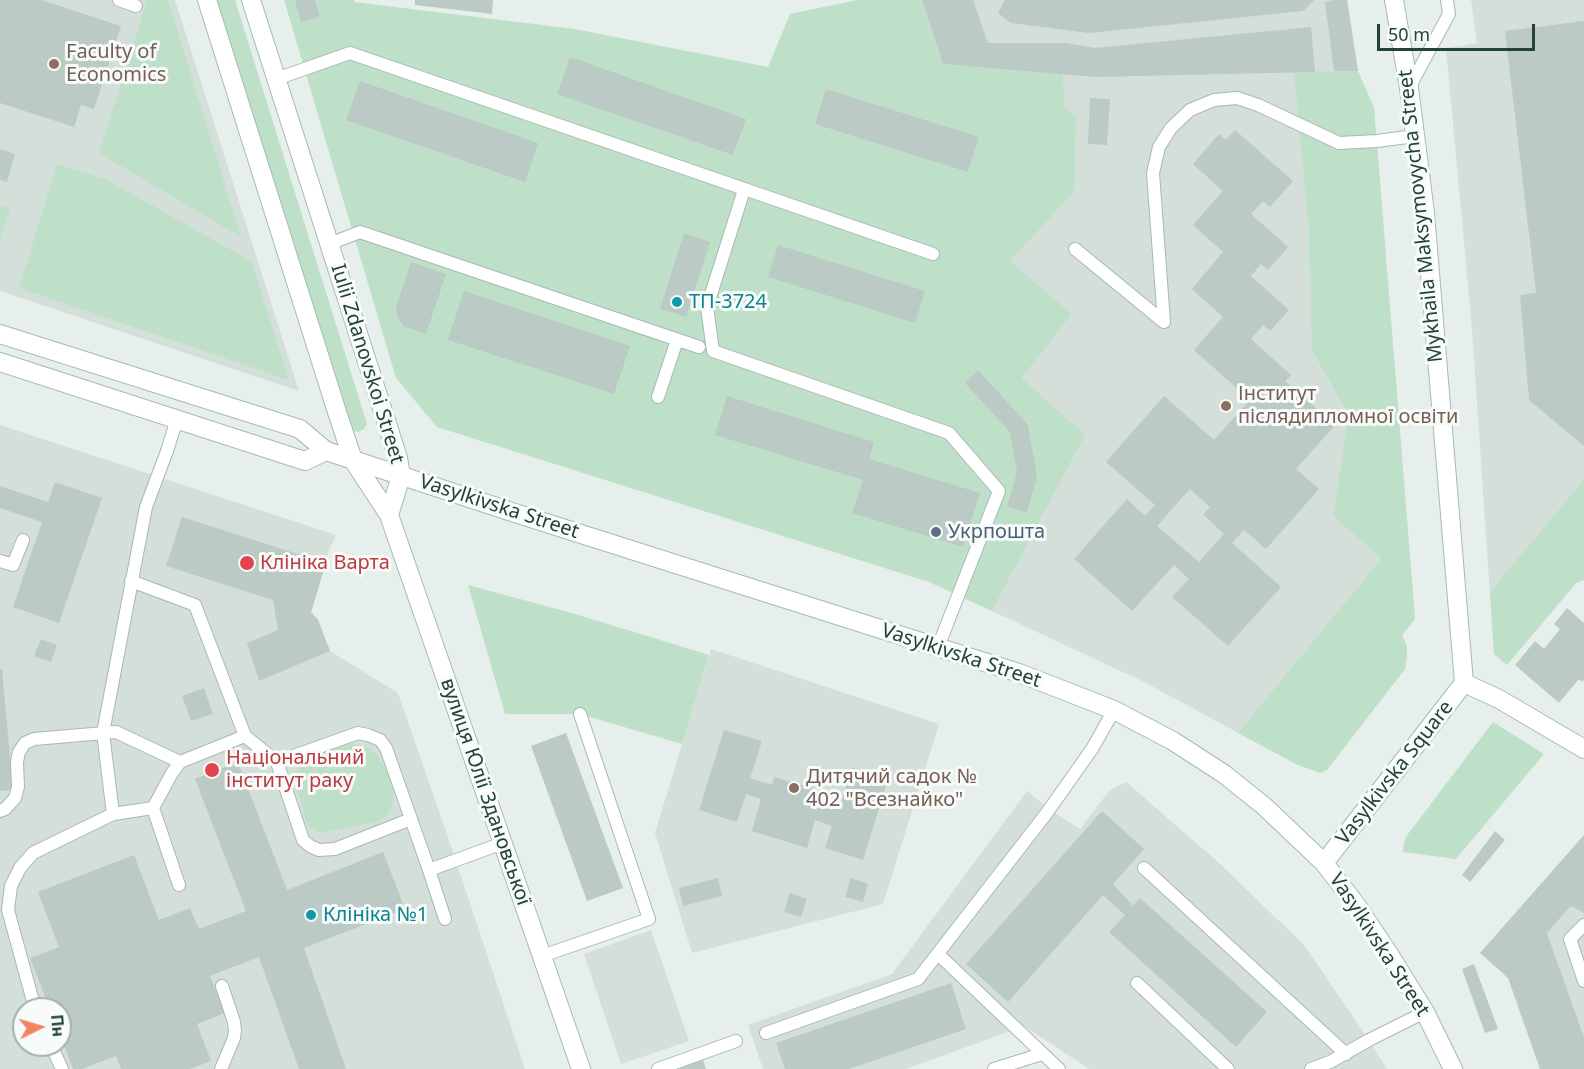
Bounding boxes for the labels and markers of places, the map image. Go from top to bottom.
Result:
place label: Faculty of Economics [66,40,166,87]
marker: Faculty of Economics [47,57,61,71]
place label: ТП-3724 [689,290,767,314]
marker: ТП-3724 [670,295,684,309]
place label: Інститут післядипломної освіти [1238,382,1458,429]
marker: Інститут післядипломної освіти [1219,399,1233,413]
place label: Укрпошта [948,520,1045,544]
marker: Укрпошта [929,525,943,539]
place label: Клініка Варта [260,551,390,575]
marker: Клініка Варта [238,554,256,572]
place label: Національний інститут раку [226,746,364,793]
marker: Національний інститут раку [203,761,221,779]
place label: Дитячий садок № 402 "Всезнайко" [806,765,977,812]
marker: Дитячий садок № 402 "Всезнайко" [787,781,801,795]
place label: Клініка №1 [323,903,428,927]
marker: Клініка №1 [304,908,318,922]

